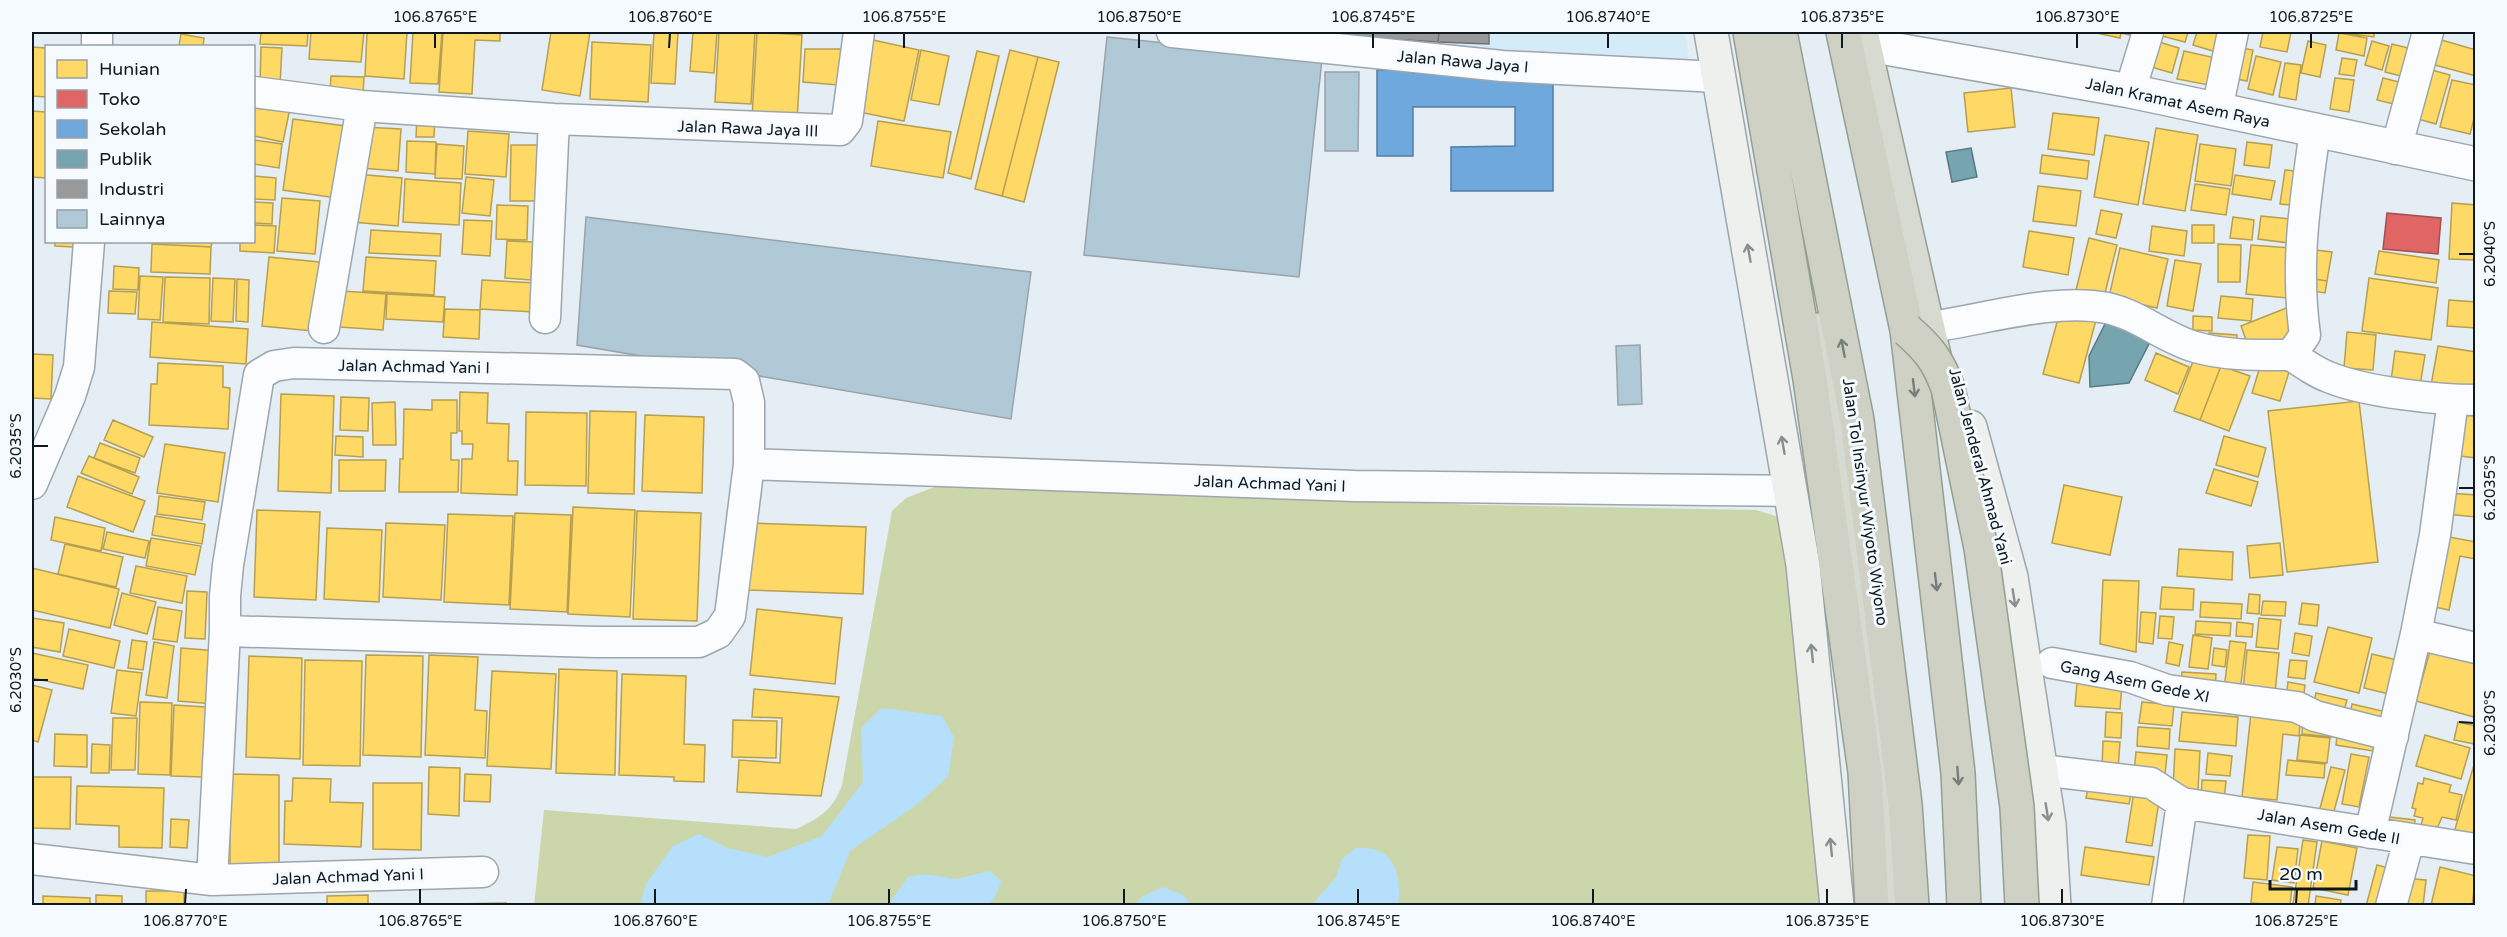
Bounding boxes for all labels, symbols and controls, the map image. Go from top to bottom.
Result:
text: 106.8765°E [393,8,477,26]
text: 106.8760°E [627,8,713,26]
text: 106.8755°E [862,8,946,26]
text: 106.8750°E [1096,8,1182,26]
text: 106.8745°E [1331,8,1415,26]
text: 106.8740°E [1565,8,1651,26]
text: 106.8735°E [1800,8,1884,26]
text: 106.8730°E [2034,8,2120,26]
text: 106.8725°E [2269,8,2353,26]
legend [45,45,255,243]
street label: Jalan Rawa Jaya I [1396,46,1529,78]
text: Hunian [99,58,160,80]
street label: Jalan Kramat Asem Raya [2084,74,2272,132]
text: Toko [99,88,140,110]
street label: Jalan Rawa Jaya III [677,117,819,141]
text: Sekolah [99,118,166,140]
text: Publik [99,148,152,170]
text: Industri [99,178,164,200]
text: Lainnya [99,208,165,230]
text: 6.2040°S [2481,221,2499,287]
one-way arrow [1743,244,1754,263]
one-way arrow [1837,338,1848,358]
street label: Jalan Achmad Yani I [338,356,490,378]
street label: Jalan Jenderal Ahmad Yani [1944,366,2016,567]
street label: Jalan Tol Insinyur Wiyoto Wiyono [1838,377,1892,627]
one-way arrow [1909,378,1920,398]
text: 6.2035°S [7,413,25,479]
one-way arrow [1777,436,1788,455]
text: 6.2035°S [2481,455,2499,521]
street label: Jalan Achmad Yani I [1194,471,1346,497]
one-way arrow [1931,572,1942,592]
one-way arrow [2009,588,2020,608]
one-way arrow [1806,644,1817,664]
text: 6.2030°S [7,647,25,713]
street label: Gang Asem Gede XI [2058,656,2211,708]
text: 6.2030°S [2481,690,2499,756]
one-way arrow [1953,765,1964,785]
one-way arrow [2042,802,2053,821]
street label: Jalan Asem Gede II [2256,805,2402,849]
one-way arrow [1825,838,1836,858]
scale bar [2270,853,2356,891]
text: 20 m [2279,863,2323,885]
street label: Jalan Achmad Yani I [272,864,424,890]
text: 106.8770°E [142,912,228,930]
text: 106.8765°E [378,912,462,930]
text: 106.8760°E [612,912,698,930]
text: 106.8755°E [847,912,931,930]
text: 106.8750°E [1081,912,1167,930]
text: 106.8745°E [1316,912,1400,930]
text: 106.8740°E [1550,912,1636,930]
text: 106.8735°E [1785,912,1869,930]
text: 106.8730°E [2019,912,2105,930]
text: 106.8725°E [2254,912,2338,930]

